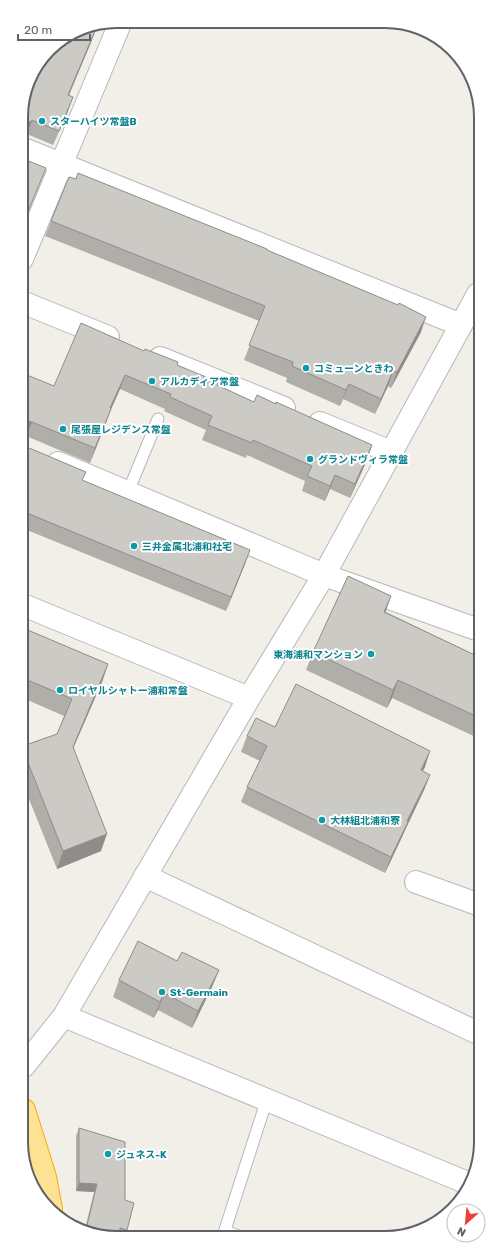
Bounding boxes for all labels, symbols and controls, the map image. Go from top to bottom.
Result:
scale bar [18,16,90,42]
text: 20 m [24,23,52,37]
marker: スターハイツ常盤B [37,116,47,126]
place label: スターハイツ常盤B [50,116,137,128]
marker: コミューンときわ [301,363,311,373]
place label: コミューンときわ [314,363,394,375]
marker: アルカディア常盤 [147,376,157,386]
place label: アルカディア常盤 [160,376,239,388]
marker: 尾張屋レジデンス常盤 [58,424,68,434]
place label: 尾張屋レジデンス常盤 [71,424,171,436]
marker: グランドヴィラ常盤 [305,454,315,464]
place label: グランドヴィラ常盤 [318,454,408,466]
marker: 三井金属北浦和社宅 [129,541,139,551]
place label: 三井金属北浦和社宅 [142,541,232,553]
place label: 東海浦和マンション [273,649,363,661]
marker: 東海浦和マンション [366,649,376,659]
marker: ロイヤルシャトー浦和常盤 [55,685,65,695]
place label: ロイヤルシャトー浦和常盤 [68,685,188,697]
marker: 大林組北浦和寮 [317,815,327,825]
place label: 大林組北浦和寮 [330,815,400,827]
marker: St-Germain [157,987,167,997]
place label: St-Germain [170,987,228,999]
marker: ジュネス-K [103,1149,113,1159]
place label: ジュネス-K [116,1149,167,1161]
north arrow [446,1203,486,1243]
text: N [455,1224,468,1239]

